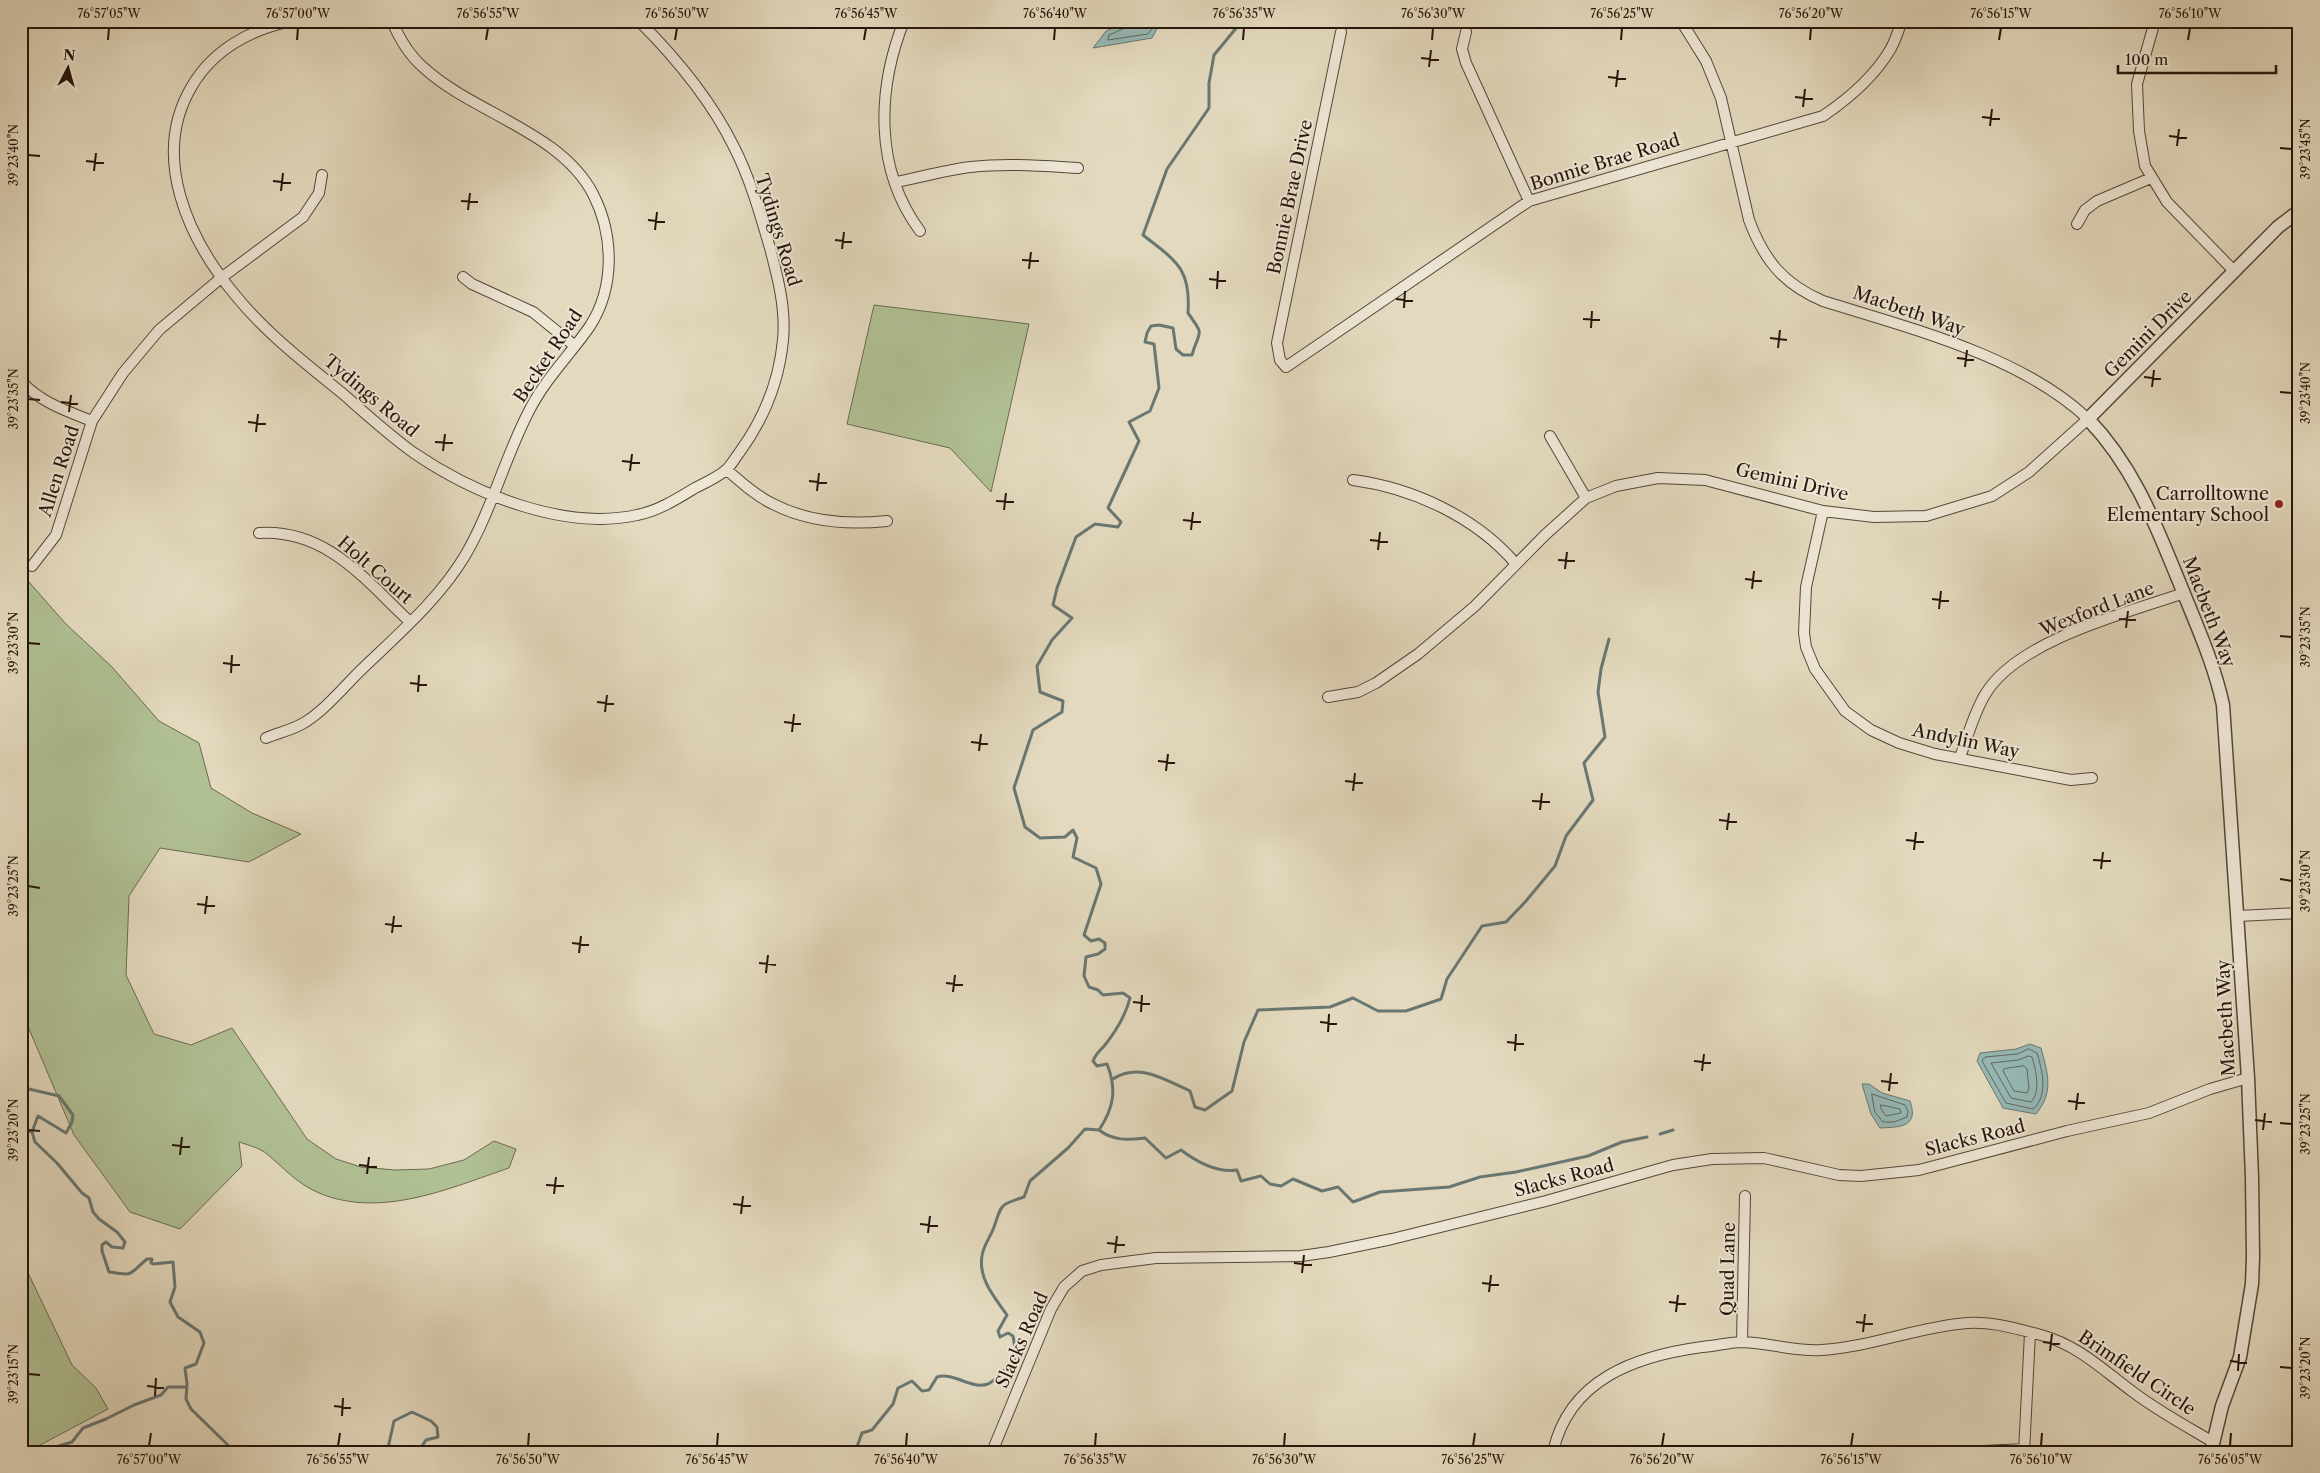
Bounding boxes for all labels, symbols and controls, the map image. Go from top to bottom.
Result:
text: 76°57'05"W [77,6,141,21]
text: 76°57'00"W [266,6,331,21]
text: 76°56'55"W [457,6,520,21]
text: 76°56'50"W [645,6,710,21]
text: 76°56'45"W [835,6,898,21]
text: 76°56'40"W [1023,6,1088,21]
text: 76°56'35"W [1212,6,1276,21]
text: 76°56'30"W [1401,6,1466,21]
text: 76°56'25"W [1590,6,1655,21]
text: 76°56'20"W [1779,6,1844,21]
text: 76°56'15"W [1970,6,2033,21]
text: 76°56'10"W [2159,6,2222,21]
north arrow [42,42,92,92]
scale bar [2118,42,2275,74]
text: N [62,45,76,65]
text: 100 m [2125,50,2168,69]
street label: Bonnie Brae Drive [1263,118,1317,276]
text: 39°23'45"N [2298,118,2313,179]
text: 39°23'40"N [6,124,21,186]
street label: Bonnie Brae Road [1527,129,1683,195]
street label: Tydings Road [750,171,806,289]
street label: Macbeth Way [1850,282,1969,341]
street label: Gemini Drive [2100,286,2196,382]
street label: Becket Road [509,305,587,407]
street label: Tydings Road [319,350,423,442]
text: 39°23'40"N [2298,362,2313,424]
text: 39°23'35"N [6,368,21,430]
street label: Allen Road [34,423,84,520]
street label: Gemini Drive [1733,458,1851,506]
place label: Carrolltowne Elementary School [2106,483,2269,526]
marker: Carrolltowne Elementary School [2273,498,2285,510]
street label: Holt Court [333,531,418,609]
street label: Macbeth Way [2178,554,2241,671]
street label: Wexford Lane [2036,577,2157,641]
text: 39°23'35"N [2298,606,2313,668]
text: 39°23'30"N [6,612,21,674]
street label: Andylin Way [1910,719,2022,763]
text: 39°23'30"N [2298,850,2313,912]
text: 39°23'25"N [6,855,21,917]
street label: Macbeth Way [2212,958,2240,1077]
text: 39°23'25"N [2298,1093,2313,1155]
text: 39°23'20"N [6,1099,21,1161]
street label: Slacks Road [1923,1115,2027,1161]
street label: Slacks Road [1512,1154,1616,1202]
street label: Quad Lane [1716,1222,1740,1316]
street label: Slacks Road [991,1289,1053,1391]
street label: Brimfield Circle [2074,1326,2200,1420]
text: 39°23'20"N [2298,1337,2313,1399]
text: 39°23'15"N [6,1344,21,1404]
text: 76°57'00"W [117,1452,182,1467]
text: 76°56'55"W [307,1452,370,1467]
text: 76°56'50"W [496,1452,561,1467]
text: 76°56'45"W [686,1452,749,1467]
text: 76°56'40"W [874,1452,939,1467]
text: 76°56'35"W [1063,1452,1127,1467]
text: 76°56'30"W [1252,1452,1317,1467]
text: 76°56'25"W [1441,1452,1506,1467]
text: 76°56'20"W [1630,1452,1695,1467]
text: 76°56'15"W [1820,1452,1883,1467]
text: 76°56'10"W [2010,1452,2073,1467]
text: 76°56'05"W [2198,1452,2263,1467]

